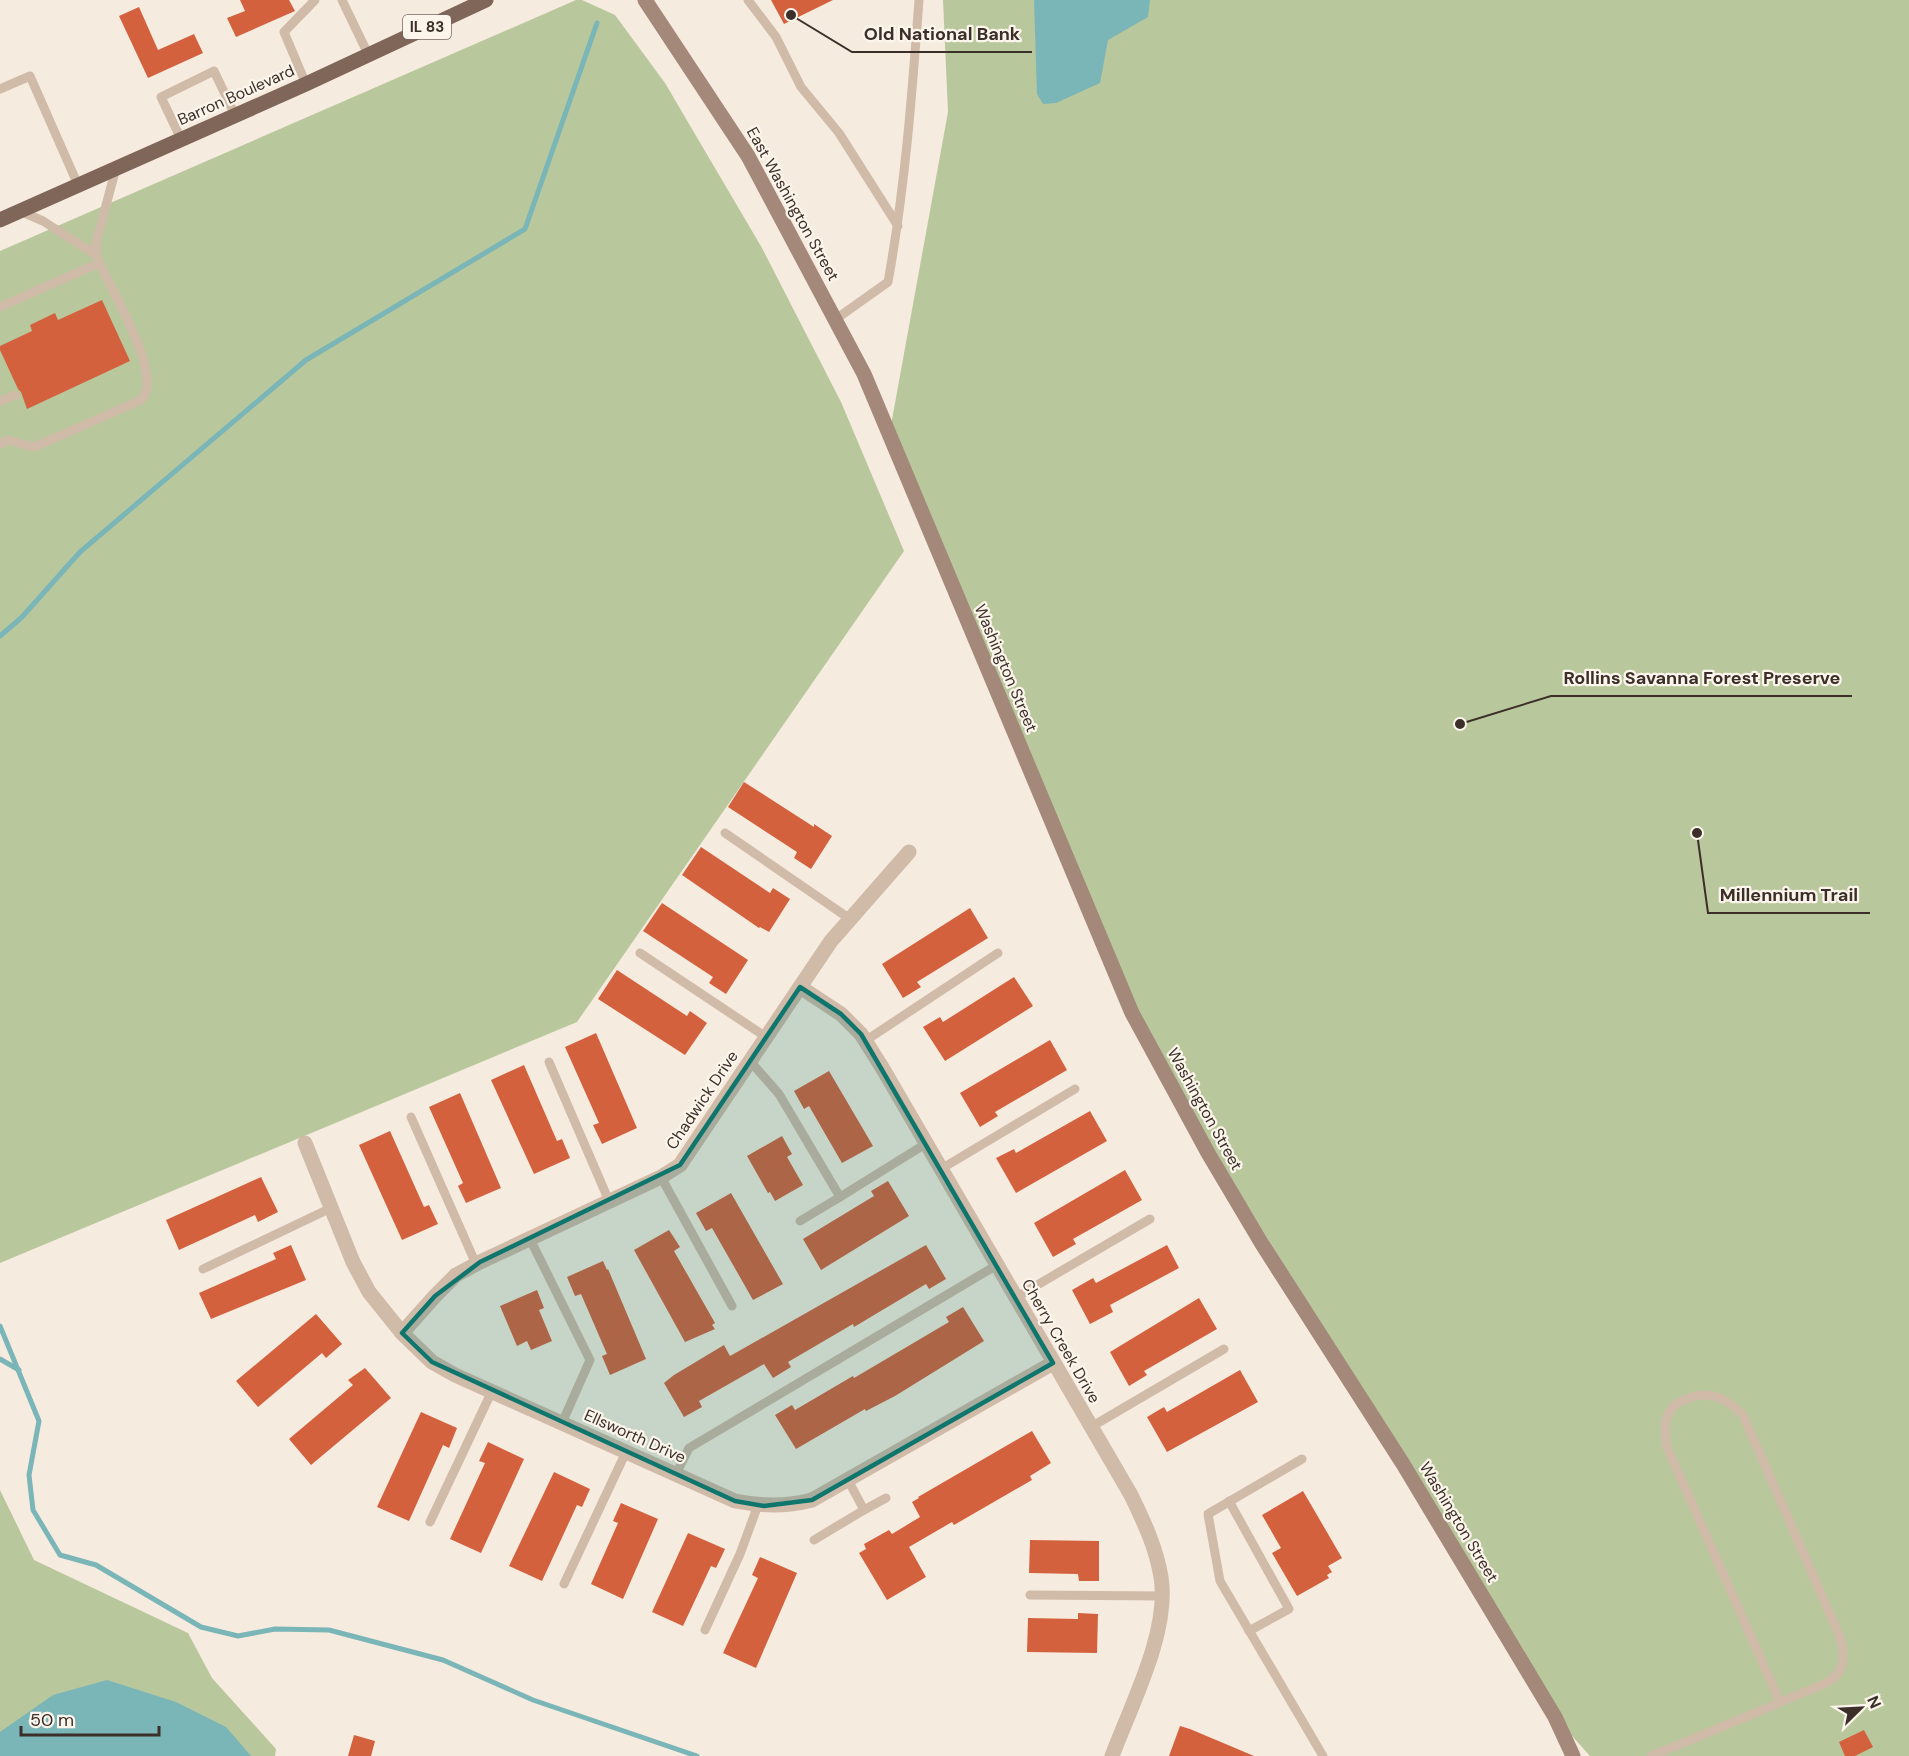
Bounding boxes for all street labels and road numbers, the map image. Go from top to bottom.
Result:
road number: IL 83 [403,15,451,39]
street label: Barron Boulevard [174,60,298,130]
street label: East Washington Street [742,123,844,285]
street label: Washington Street [970,601,1042,735]
street label: Washington Street [1163,1044,1247,1174]
street label: Chadwick Drive [661,1047,743,1153]
street label: Cherry Creek Drive [1017,1275,1105,1407]
street label: Ellsworth Drive [581,1404,689,1468]
street label: Washington Street [1415,1458,1503,1586]

